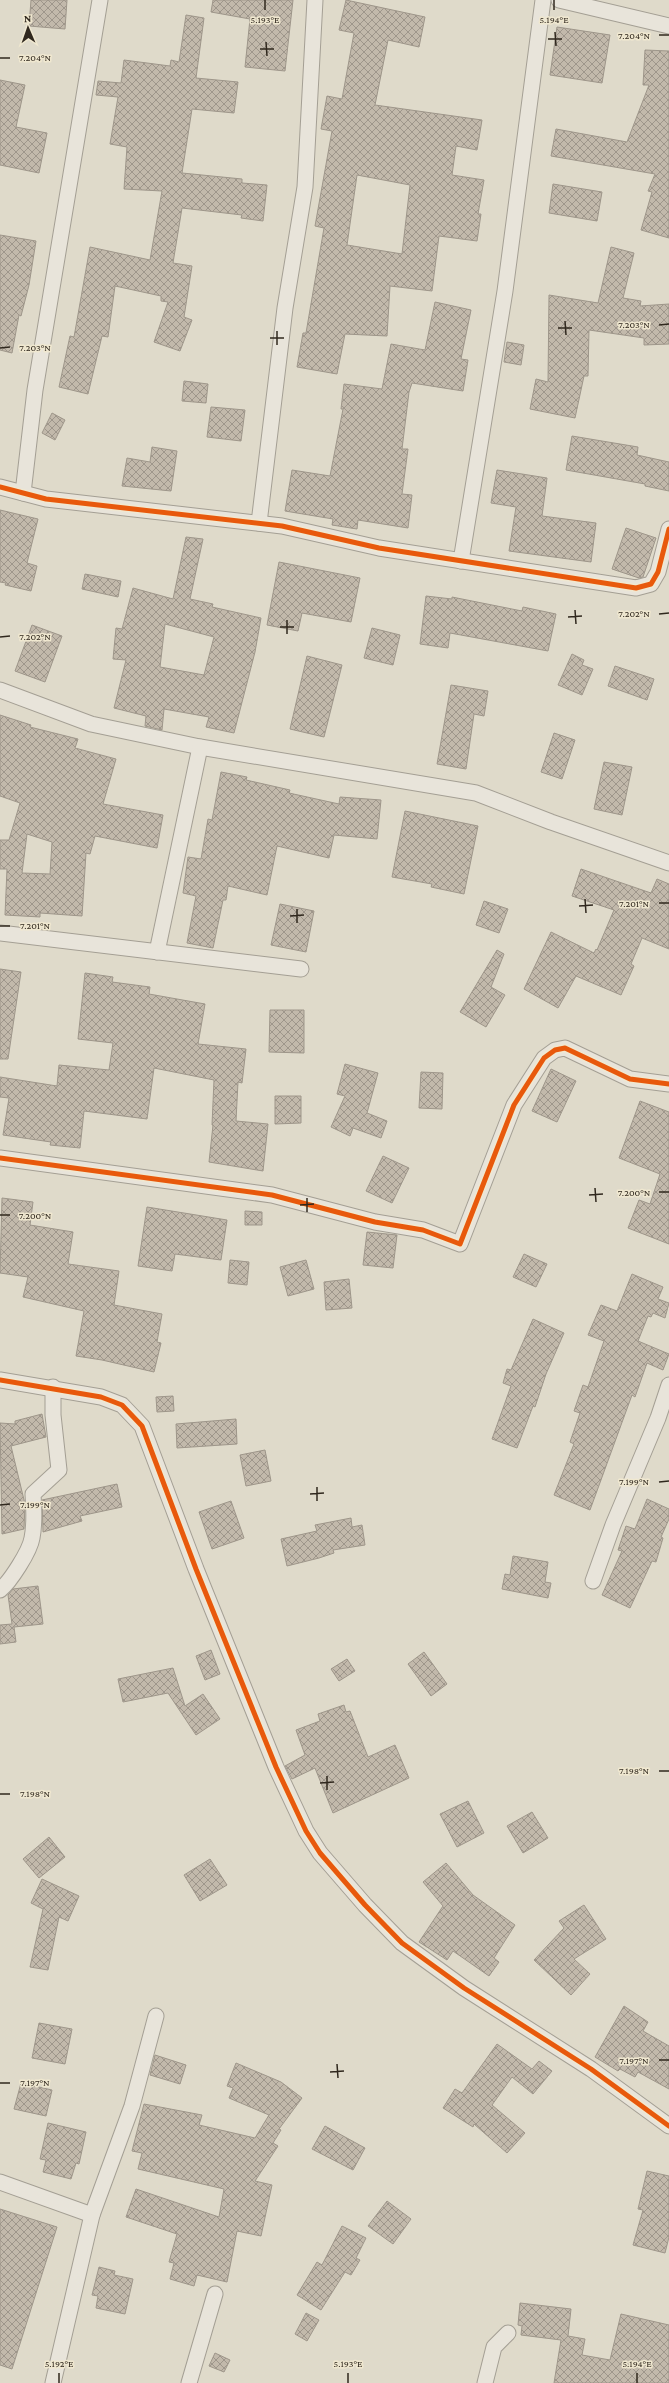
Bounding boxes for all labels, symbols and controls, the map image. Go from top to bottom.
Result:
north arrow [8,8,48,48]
text: N [24,12,32,24]
text: 5.193°E [251,14,280,25]
text: 5.194°E [539,14,569,25]
text: 7.204°N [618,30,650,41]
text: 7.204°N [19,52,51,63]
text: 7.203°N [618,319,650,330]
text: 7.203°N [19,342,51,353]
text: 7.202°N [618,608,650,619]
text: 7.202°N [19,631,51,642]
text: 7.201°N [619,898,649,909]
text: 7.201°N [20,920,50,931]
text: 7.200°N [618,1187,651,1198]
text: 7.200°N [19,1210,52,1221]
text: 7.199°N [619,1476,649,1487]
text: 7.199°N [20,1499,50,1510]
text: 7.198°N [619,1765,650,1776]
text: 7.198°N [20,1788,51,1799]
text: 7.197°N [619,2055,649,2066]
text: 7.197°N [20,2077,50,2088]
text: 5.192°E [45,2358,74,2369]
text: 5.193°E [334,2358,363,2369]
text: 5.194°E [622,2358,652,2369]

